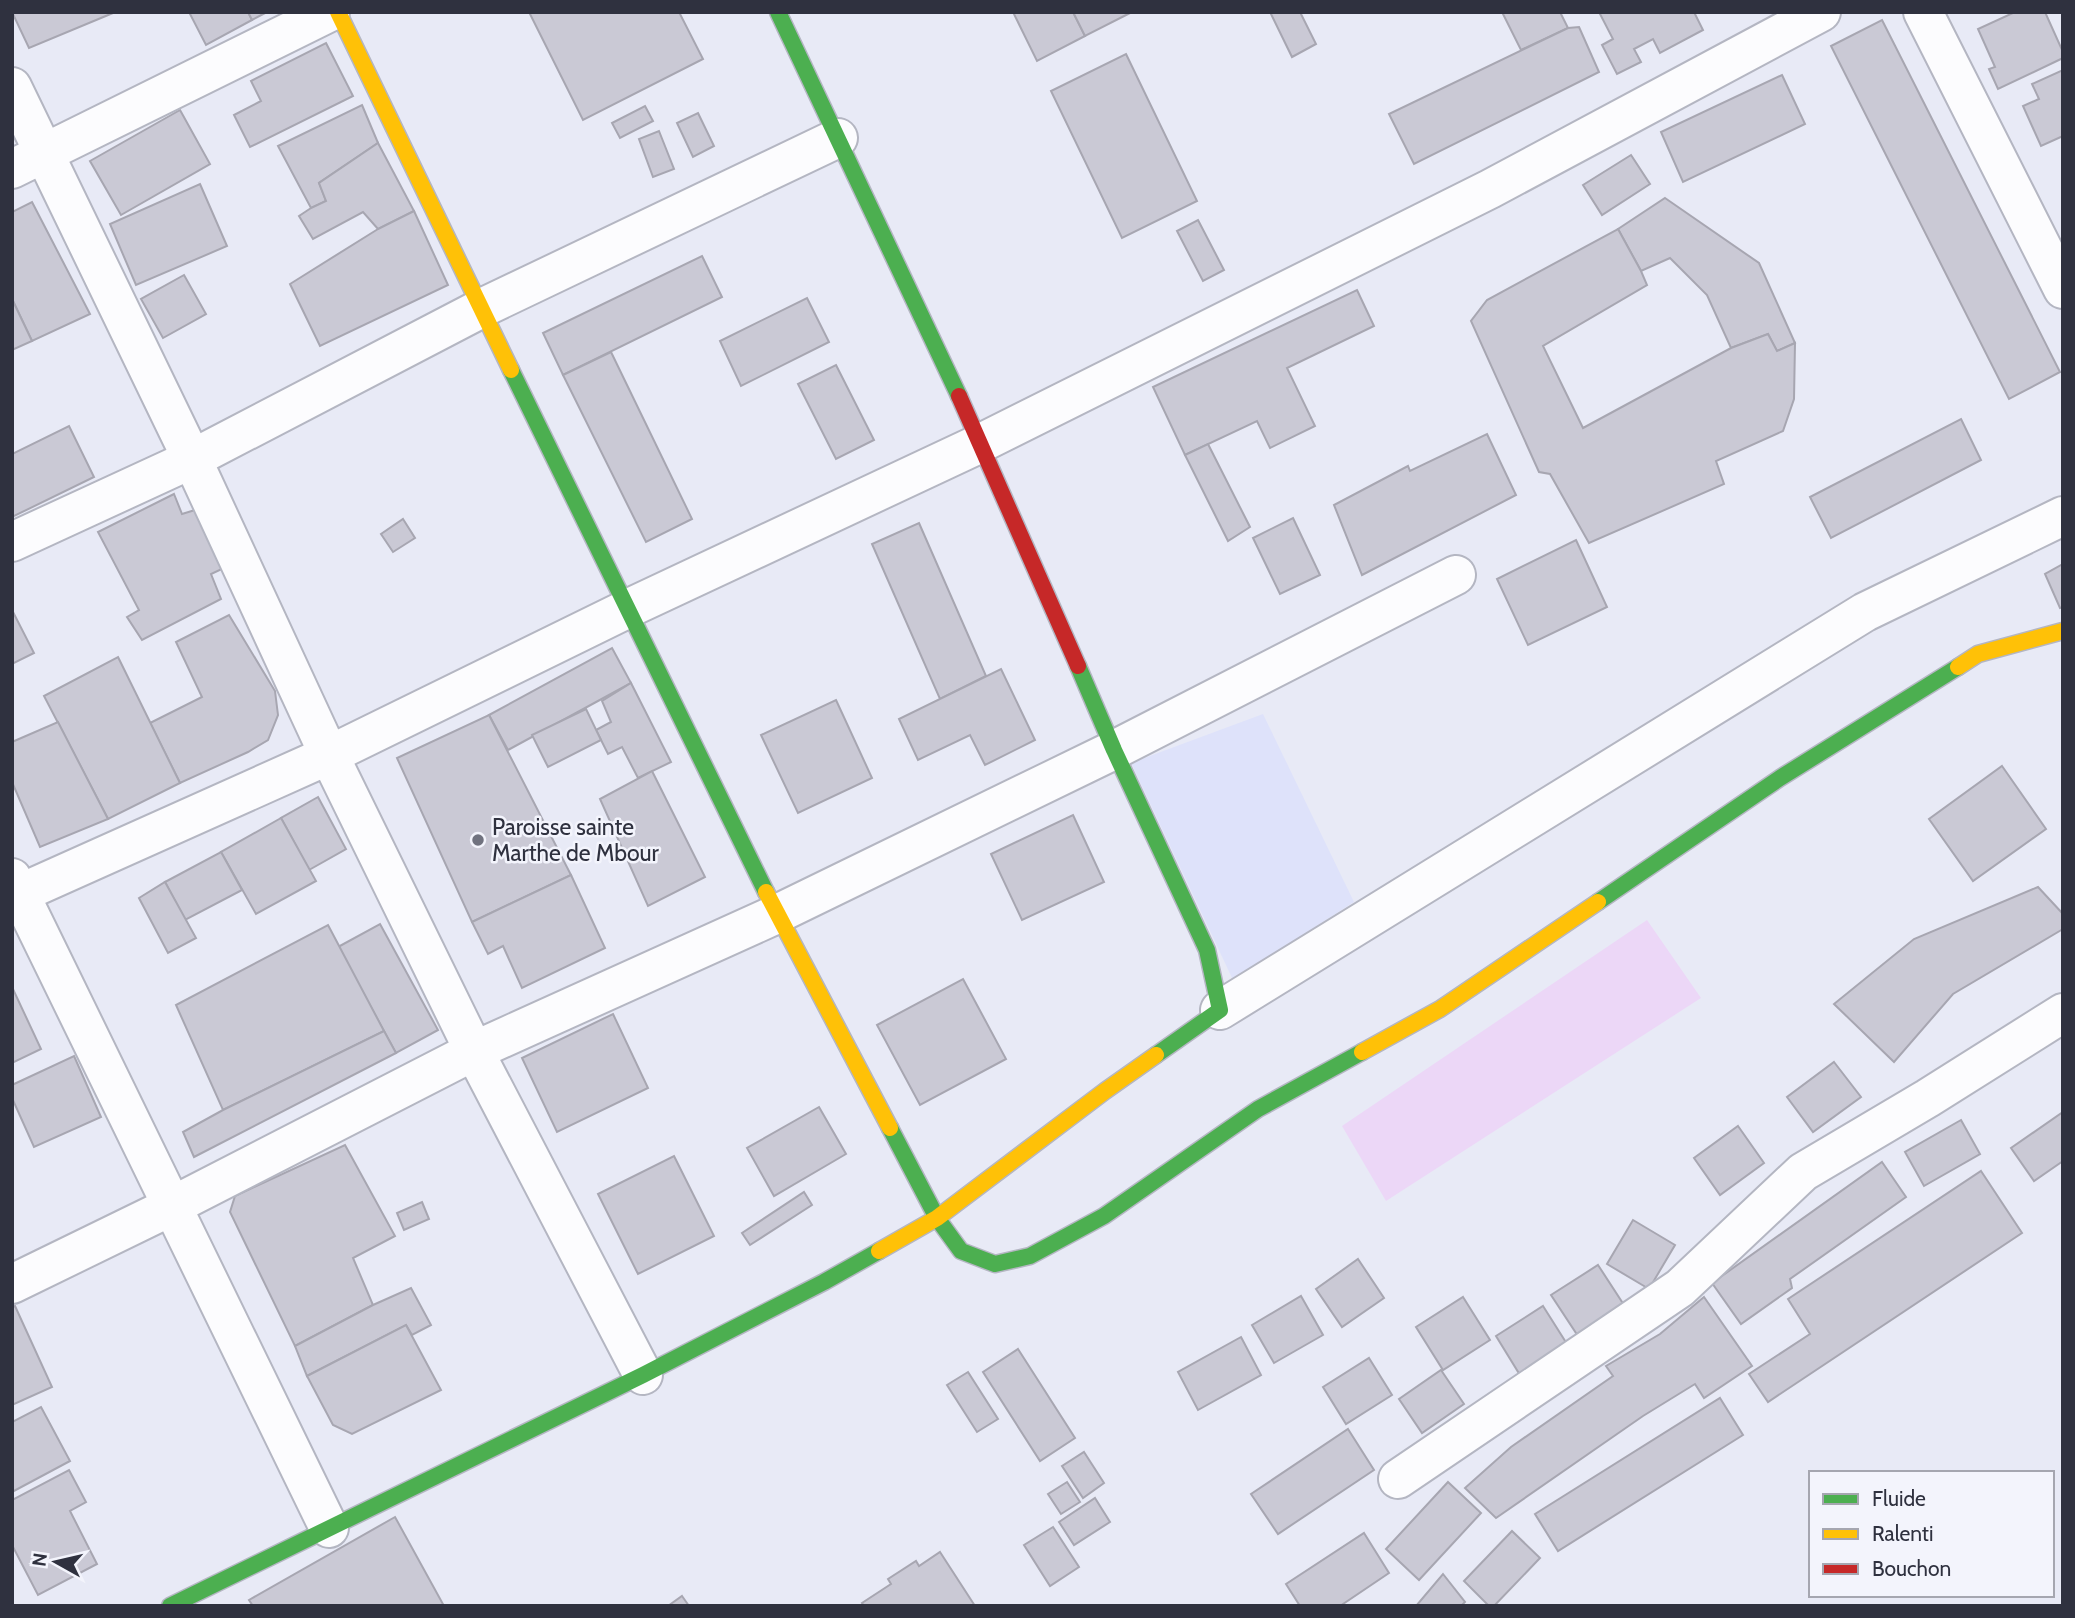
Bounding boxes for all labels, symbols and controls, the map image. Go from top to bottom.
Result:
place label: Paroisse sainte Marthe de Mbour [492,813,660,867]
marker: Paroisse sainte Marthe de Mbour [470,832,486,848]
legend [1809,1471,2054,1597]
text: Fluide [1872,1486,1926,1511]
text: Ralenti [1872,1521,1933,1546]
north arrow [21,1527,91,1597]
text: N [27,1551,52,1568]
text: Bouchon [1872,1556,1951,1581]

